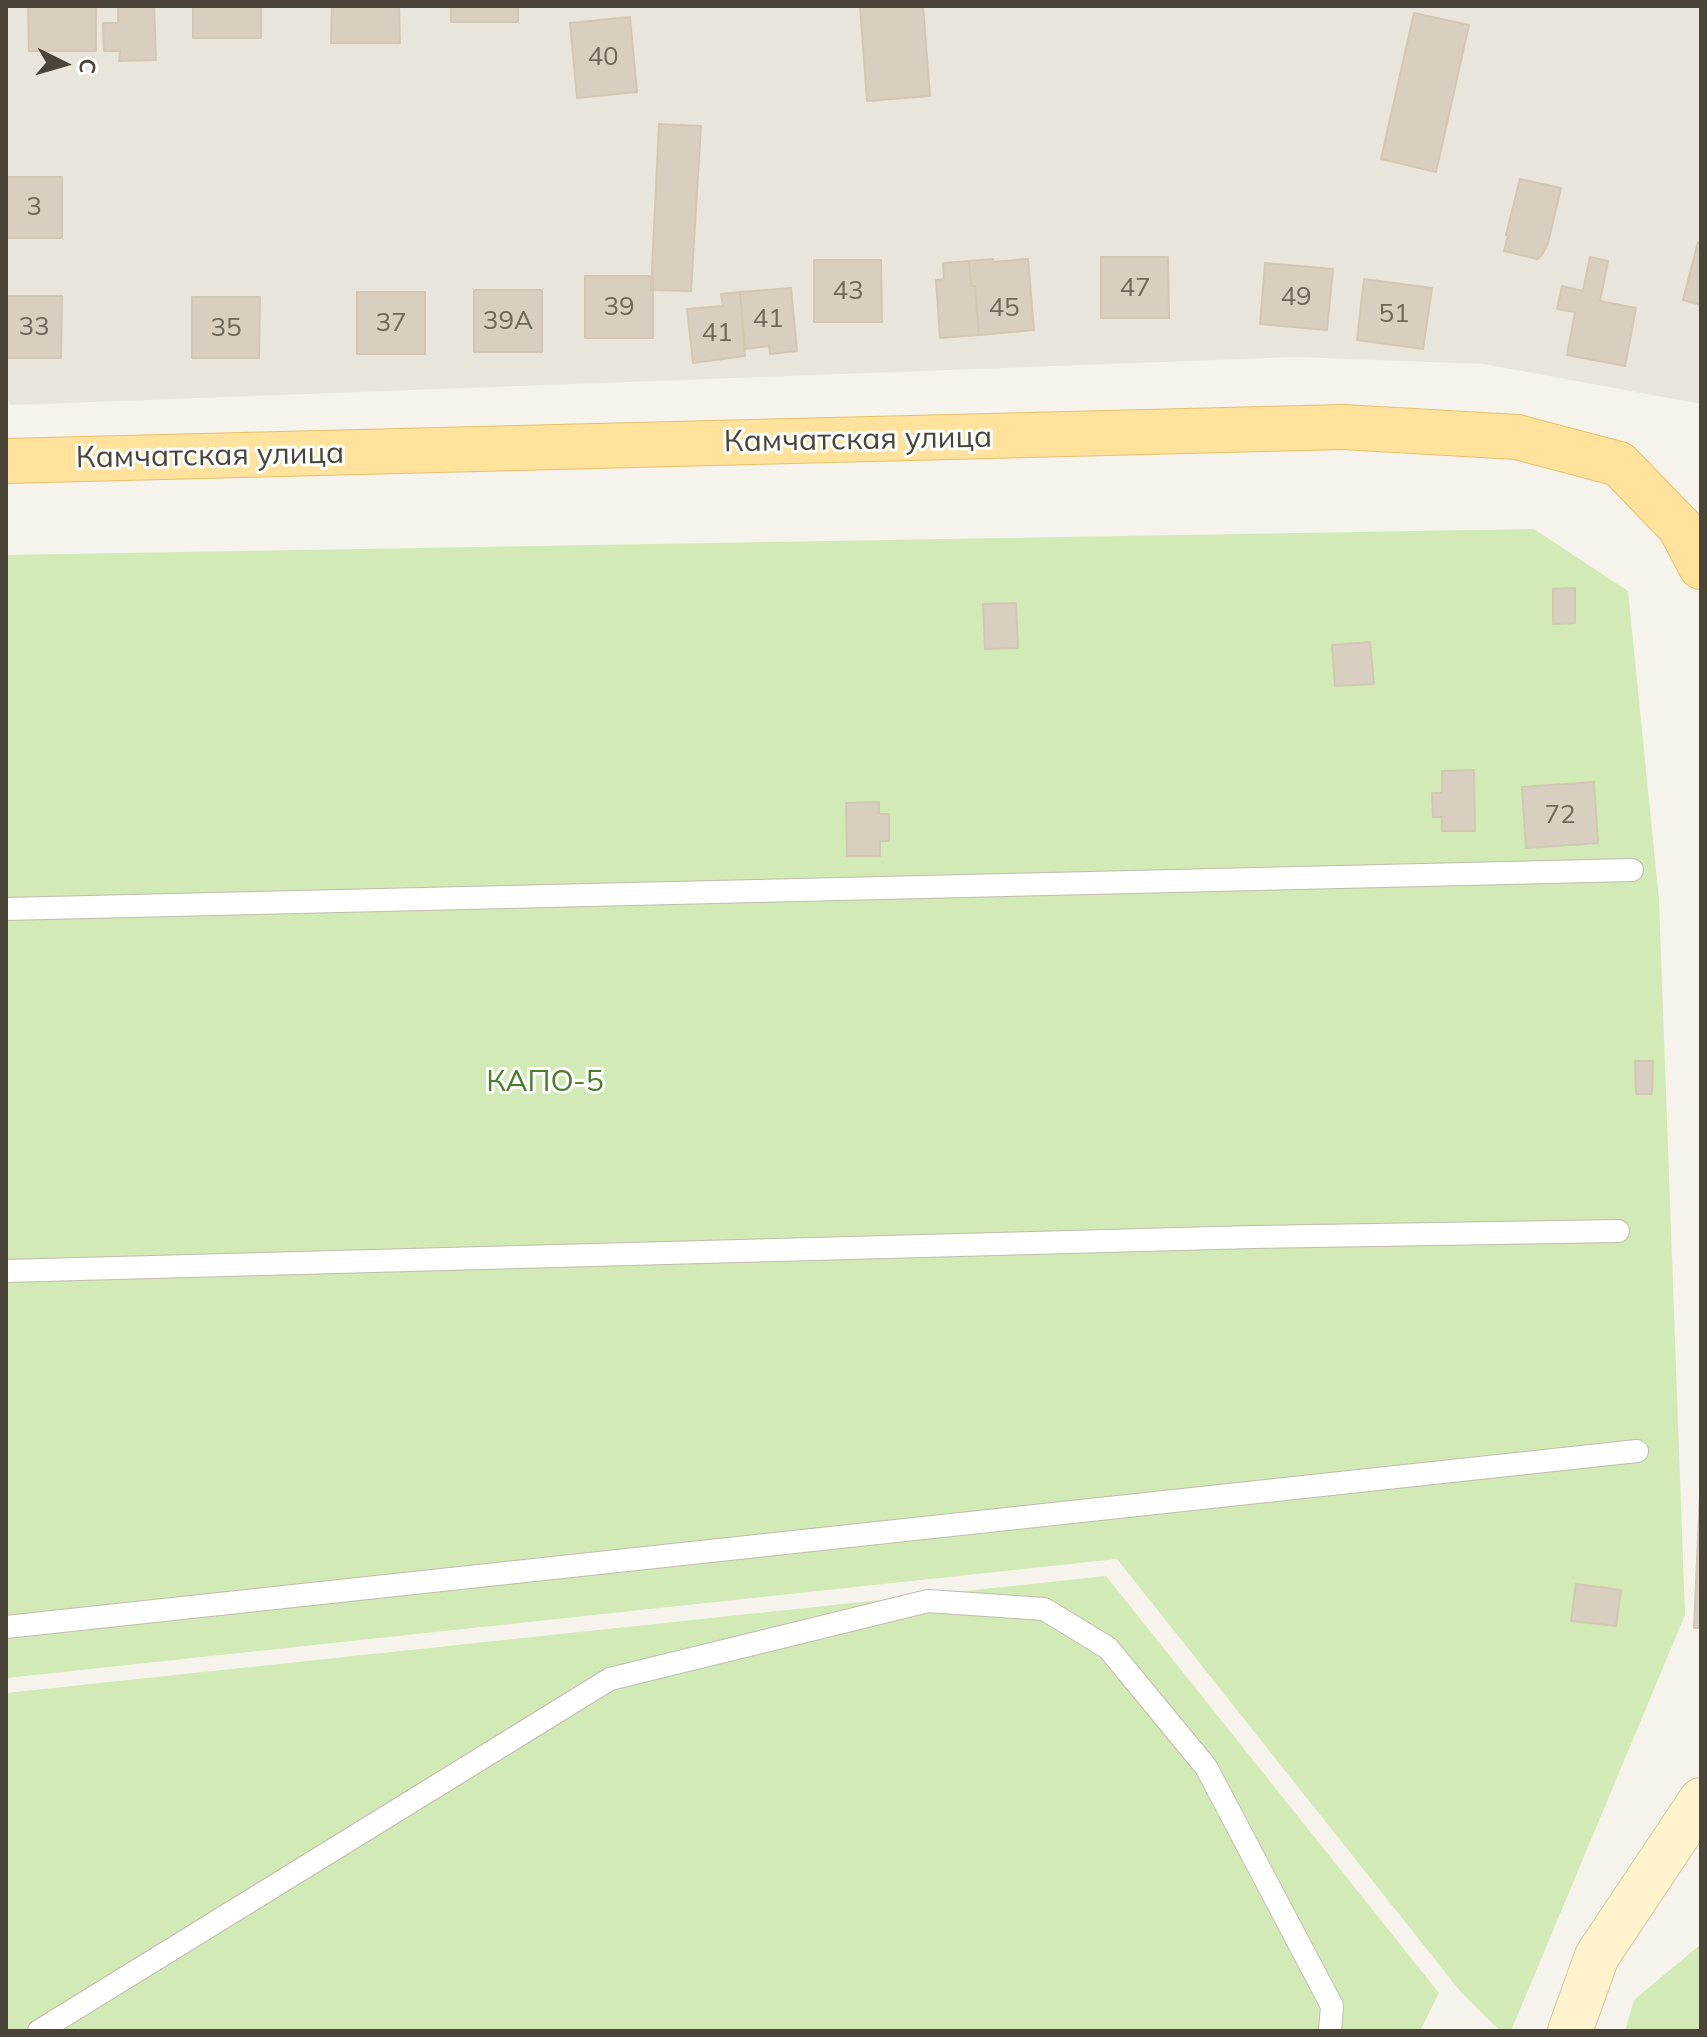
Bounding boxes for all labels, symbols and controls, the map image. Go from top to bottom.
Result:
north arrow [24,24,104,104]
house number: 40 [587,41,619,73]
text: С [73,57,103,75]
house number: 3 [26,191,42,223]
house number: 47 [1119,272,1151,304]
house number: 43 [832,275,864,307]
house number: 49 [1280,281,1312,313]
house number: 39 [603,291,635,323]
house number: 45 [988,292,1020,324]
house number: 51 [1378,298,1410,330]
house number: 41 [752,303,784,335]
house number: 39А [483,305,533,337]
house number: 37 [375,307,407,339]
house number: 33 [18,311,50,343]
house number: 35 [210,312,242,344]
house number: 41 [701,317,733,349]
street label: Камчатская улица [724,420,992,460]
street label: Камчатская улица [76,436,344,476]
house number: 72 [1544,799,1576,831]
park label: КАПО-5 [486,1064,604,1100]

